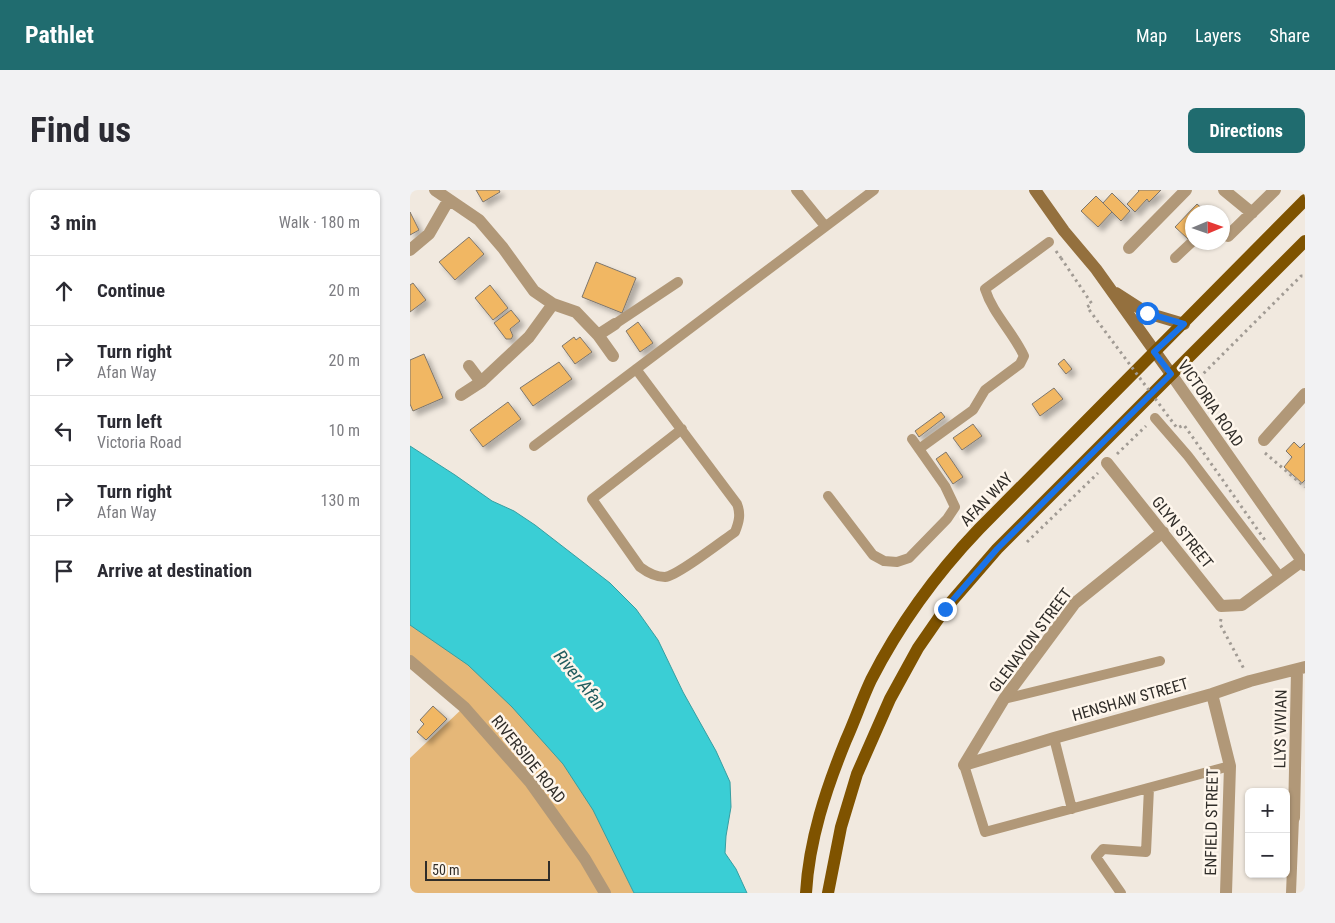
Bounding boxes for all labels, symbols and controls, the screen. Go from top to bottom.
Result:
text: Pathlet [25,21,94,49]
text: Map [1136,25,1167,46]
text: Layers [1195,25,1242,46]
text: Share [1270,25,1310,46]
button: Directions [1188,108,1305,153]
text: Find us [30,110,131,151]
north arrow [1185,205,1230,250]
text: 3 min [50,211,97,235]
text: Walk · 180 m [279,213,360,232]
icon: ahead [50,277,78,305]
text: Continue [97,279,165,302]
text: 20 m [328,281,360,300]
route start [1136,302,1159,325]
text: Turn right [97,340,172,363]
icon: right [50,347,78,375]
text: 20 m [328,351,360,370]
street label: VICTORIA ROAD [1174,356,1247,450]
text: Afan Way [97,363,157,382]
text: Turn left [97,410,162,433]
icon: left [50,417,78,445]
text: 10 m [328,421,360,440]
text: Victoria Road [97,433,182,452]
street label: AFAN WAY [956,468,1017,530]
text: Turn right [97,480,172,503]
icon: right [50,487,78,515]
text: 130 m [321,491,360,510]
street label: GLYN STREET [1148,493,1217,572]
text: Afan Way [97,503,157,522]
icon: arrive [50,557,78,585]
text: Arrive at destination [97,559,252,582]
street label: GLENAVON STREET [985,585,1076,696]
route end [934,598,957,621]
water label: River Afan [550,646,611,714]
street label: HENSHAW STREET [1070,674,1191,725]
street label: LLYS VIVIAN [1270,689,1291,769]
street label: RIVERSIDE ROAD [487,712,570,807]
street label: ENFIELD STREET [1201,768,1222,876]
map controls [1245,788,1290,878]
button: + [1245,788,1290,833]
button: − [1245,833,1290,878]
scale bar [425,858,550,881]
text: 50 m [432,862,460,878]

